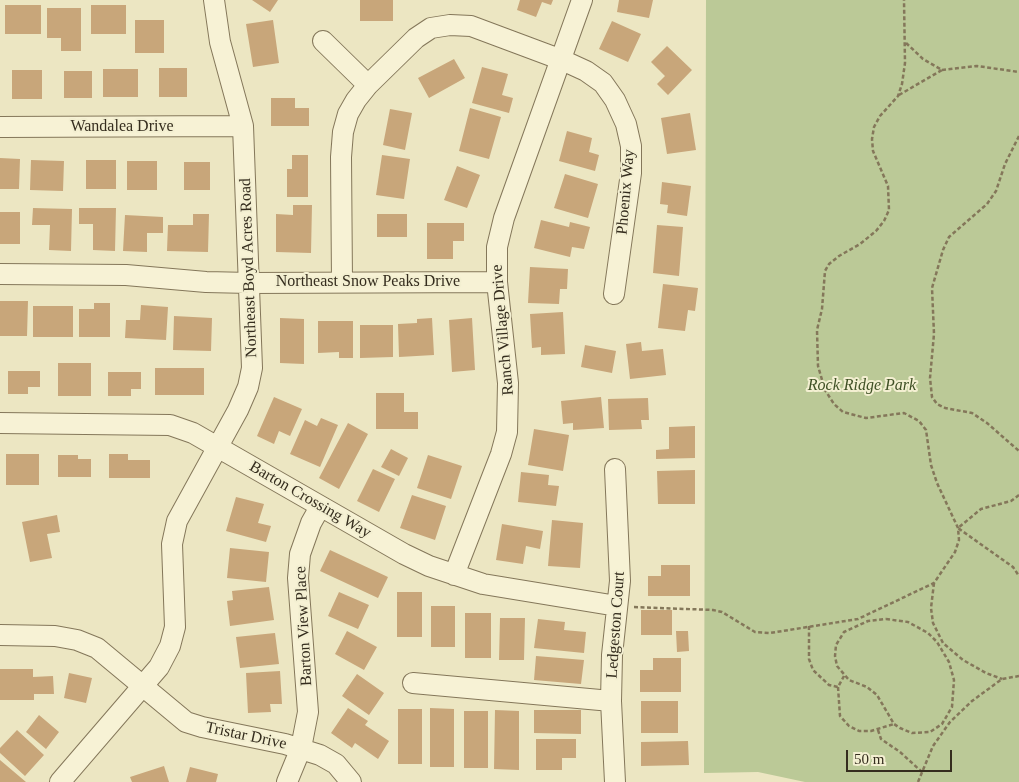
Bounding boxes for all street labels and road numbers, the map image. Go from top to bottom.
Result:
street label: Wandalea Drive [70,117,174,137]
street label: Phoenix Way [613,149,639,235]
street label: Northeast Boyd Acres Road [236,178,262,358]
street label: Ranch Village Drive [488,264,518,396]
street label: Northeast Snow Peaks Drive [276,272,460,292]
street label: Barton Crossing Way [246,457,374,543]
street label: Barton View Place [291,566,317,686]
street label: Ledgeston Court [603,571,629,679]
street label: Tristar Drive [204,718,288,754]

